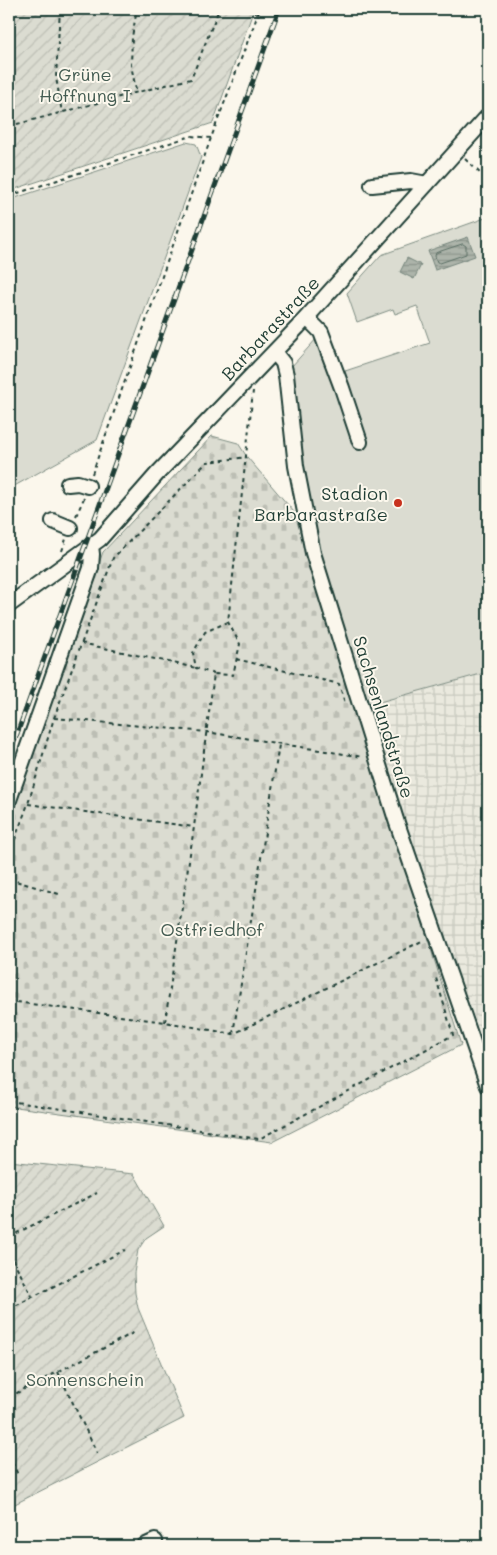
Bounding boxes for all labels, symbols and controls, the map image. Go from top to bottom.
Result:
park label: Grüne Hoffnung I [39,62,131,107]
street label: Barbarastraße [216,271,324,385]
place label: Stadion Barbarastraße [254,481,388,526]
marker: Stadion Barbarastraße [392,497,404,509]
street label: Sachsenlandstraße [348,633,420,801]
park label: Ostfriedhof [161,917,264,941]
park label: Sonnenschein [26,1367,144,1391]

